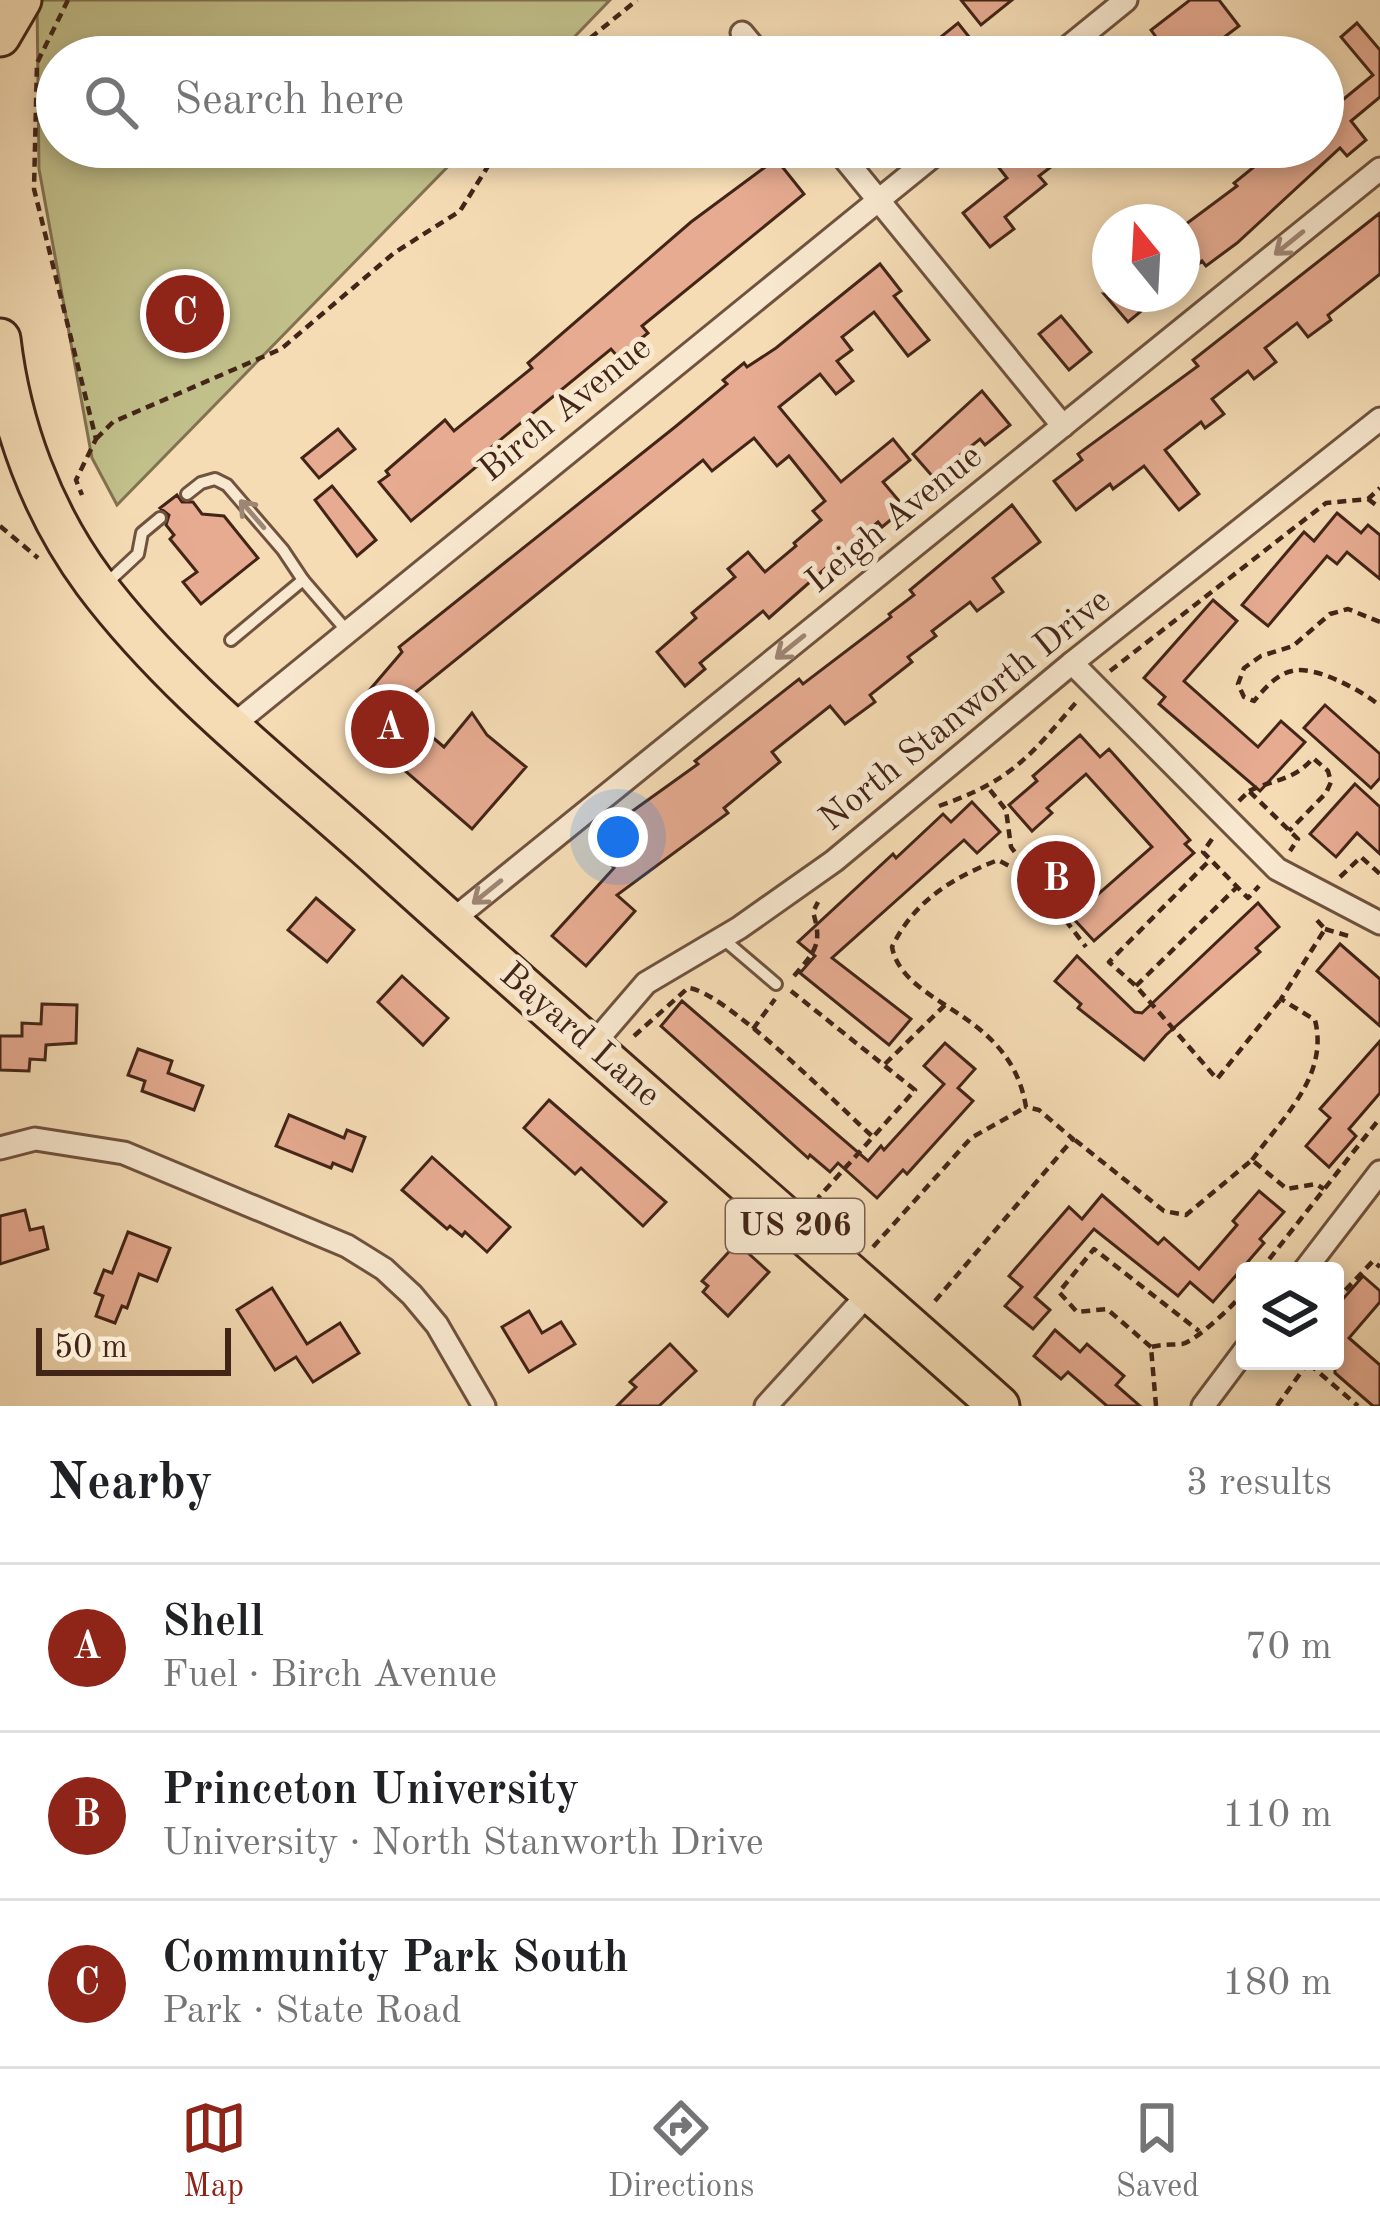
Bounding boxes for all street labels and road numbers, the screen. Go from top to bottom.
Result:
street label: Birch Avenue [473,330,659,490]
street label: Leigh Avenue [801,439,989,601]
street label: North Stanworth Drive [814,583,1118,839]
street label: Bayard Lane [492,957,666,1115]
road number: US 206 [726,1199,864,1253]

